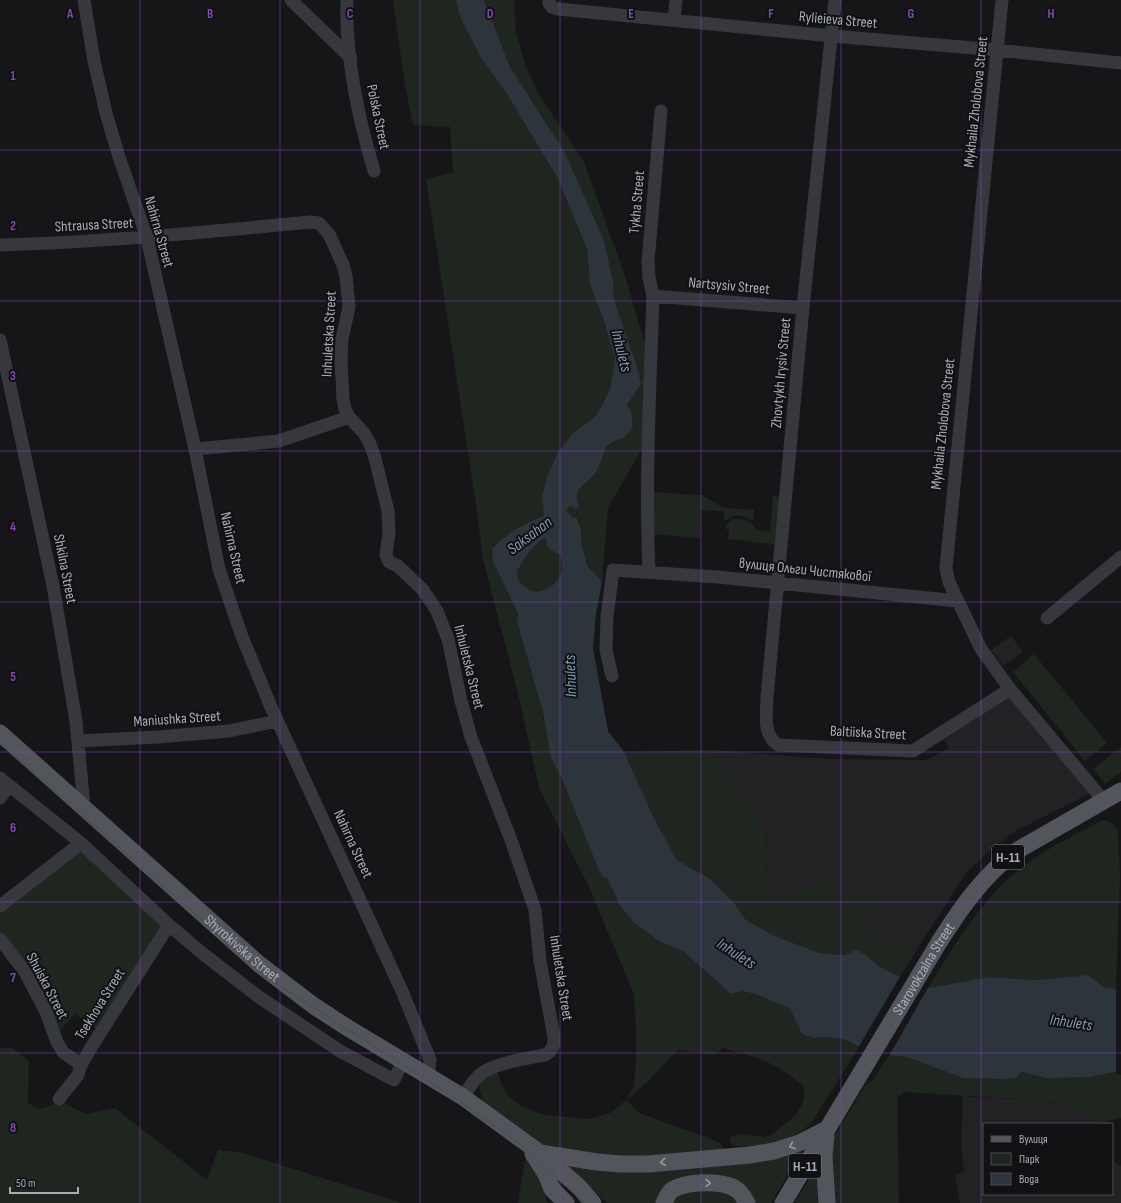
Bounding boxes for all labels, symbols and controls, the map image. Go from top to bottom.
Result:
text: A [66,6,74,22]
text: B [207,6,213,22]
text: C [347,6,354,22]
text: D [487,6,494,22]
text: E [628,6,634,22]
text: F [768,6,774,22]
text: G [908,6,915,22]
text: H [1048,6,1055,22]
street label: Rylieieva Street [798,7,878,33]
street label: Mykhaila Zholobova Street [960,35,992,169]
text: 1 [10,68,16,84]
street label: Polska Street [362,83,394,152]
street label: Tykha Street [625,169,649,234]
street label: Nahirna Street [140,194,178,270]
street label: Shtrausa Street [54,213,134,237]
text: 2 [10,218,16,234]
street label: Nartsysiv Street [688,273,771,299]
street label: Inhuletska Street [317,290,341,378]
street label: Zhovtykh Irysiv Street [767,317,795,429]
water label: Inhulets [607,328,635,374]
street label: Mykhaila Zholobova Street [927,357,959,491]
text: 3 [10,368,16,384]
street label: Nahirna Street [216,510,251,586]
water label: Saksahan [504,513,556,559]
text: 4 [10,519,16,535]
street label: Shkilna Street [49,533,81,606]
street label: вулиця Ольги Чистякової [738,554,873,587]
street label: Inhuletska Street [449,623,489,712]
water label: Inhulets [561,654,581,698]
text: 5 [10,669,16,685]
street label: Maniushka Street [133,706,222,732]
street label: Baltiiska Street [829,722,907,745]
street label: Nahirna Street [329,807,377,882]
text: 6 [10,820,16,836]
road number: Н-11 [992,845,1024,869]
street label: Shyrokivska Street [200,910,284,986]
street label: Starovokzalna Street [888,919,959,1019]
street label: Inhuletska Street [545,934,577,1023]
water label: Inhulets [713,934,759,974]
street label: Shuiska Street [22,949,73,1023]
street label: Tsekhova Street [71,965,130,1043]
text: 7 [10,970,16,986]
water label: Inhulets [1049,1011,1094,1035]
text: 8 [10,1120,16,1136]
legend [983,1123,1113,1195]
text: Вулиця [1019,1132,1048,1147]
one-way arrow [789,1141,796,1149]
text: Парк [1019,1152,1040,1167]
road number: Н-11 [789,1154,821,1178]
one-way arrow [660,1158,667,1167]
scale bar [10,1169,78,1195]
text: Вода [1019,1172,1039,1187]
text: 50 m [16,1176,36,1191]
one-way arrow [705,1179,711,1187]

